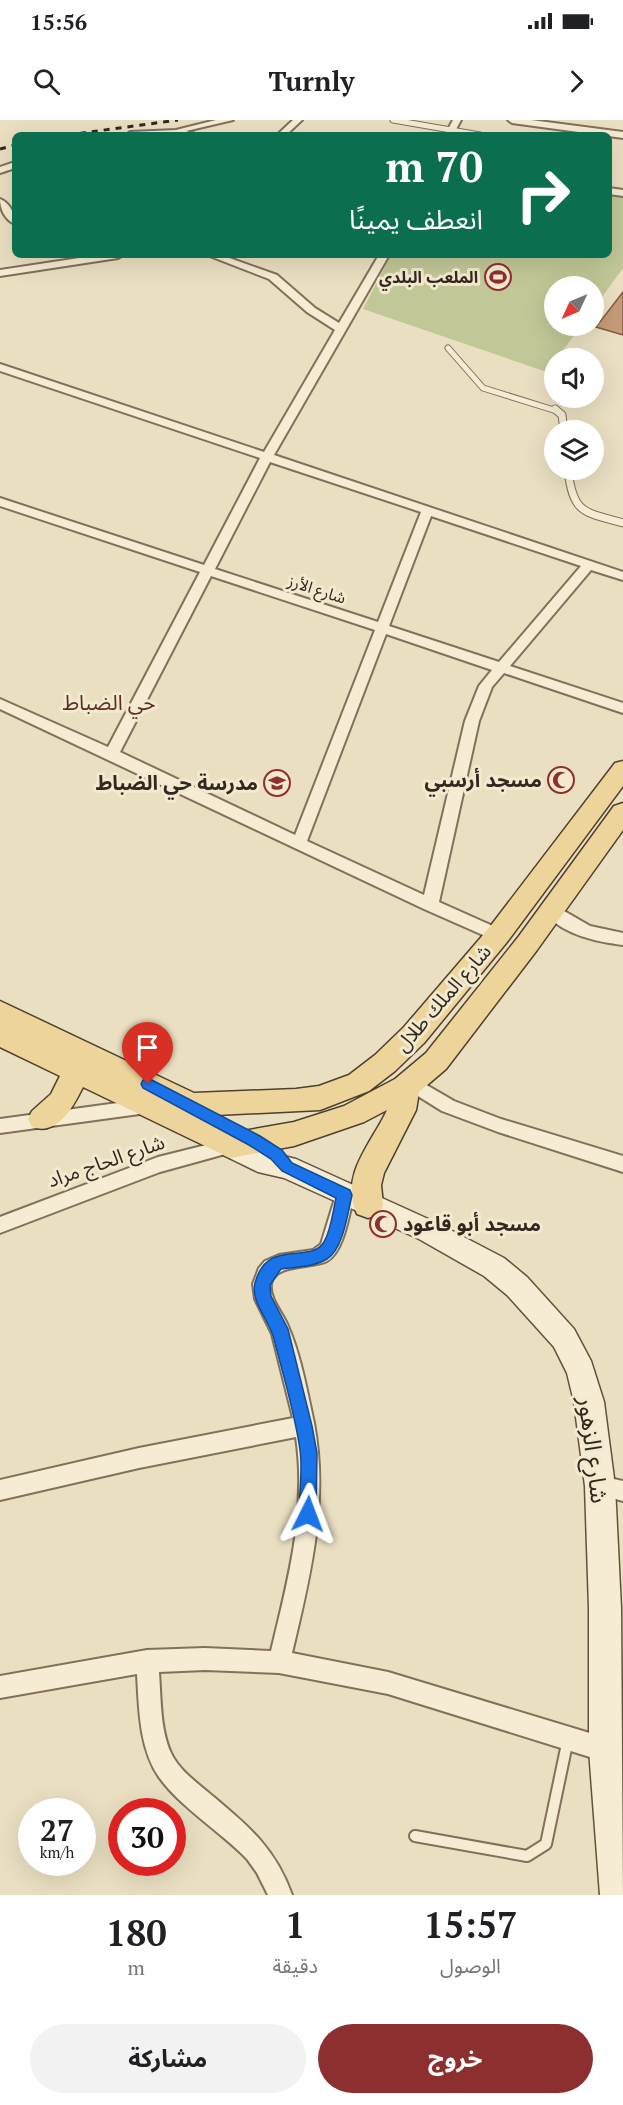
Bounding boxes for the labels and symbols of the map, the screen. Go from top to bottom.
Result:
sports icon: الملعب البلدي [483,262,513,292]
place label: الملعب البلدي [379,266,478,291]
north arrow [544,276,604,336]
street label: شارع الأرز [284,569,349,611]
district label: حي الضباط [62,688,156,719]
mosque icon: مسجد أرسبي [546,765,576,795]
place label: مسجد أرسبي [424,766,542,797]
school or university icon: مدرسة حي الضباط [262,768,292,798]
place label: مدرسة حي الضباط [95,769,258,800]
street label: شارع الملك طلال [388,938,498,1058]
pin [122,1022,173,1084]
street label: شارع الحاج مراد [44,1128,169,1195]
mosque icon: مسجد أبو قاعود [368,1209,398,1239]
place label: مسجد أبو قاعود [403,1210,541,1237]
street label: شارع الزهور [569,1394,616,1505]
position arrow [276,1482,340,1546]
speed limit sign: 30 [108,1798,186,1876]

